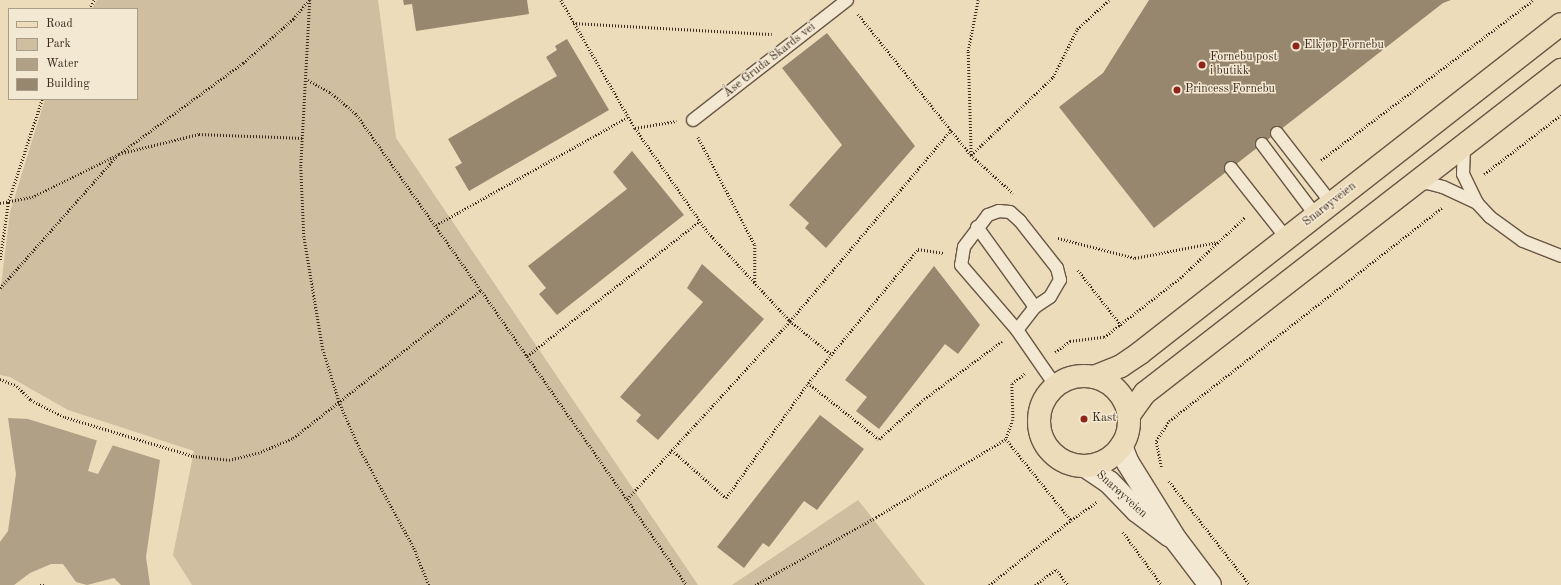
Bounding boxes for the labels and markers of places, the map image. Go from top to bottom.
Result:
place label: Elkjøp Fornebu [1304,39,1384,53]
marker: Elkjøp Fornebu [1291,41,1301,51]
place label: Fornebu post i butikk [1210,51,1278,79]
marker: Fornebu post i butikk [1197,60,1207,70]
place label: Princess Fornebu [1185,83,1275,97]
marker: Princess Fornebu [1172,85,1182,95]
place label: Kast [1092,412,1116,426]
marker: Kast [1079,414,1089,424]

